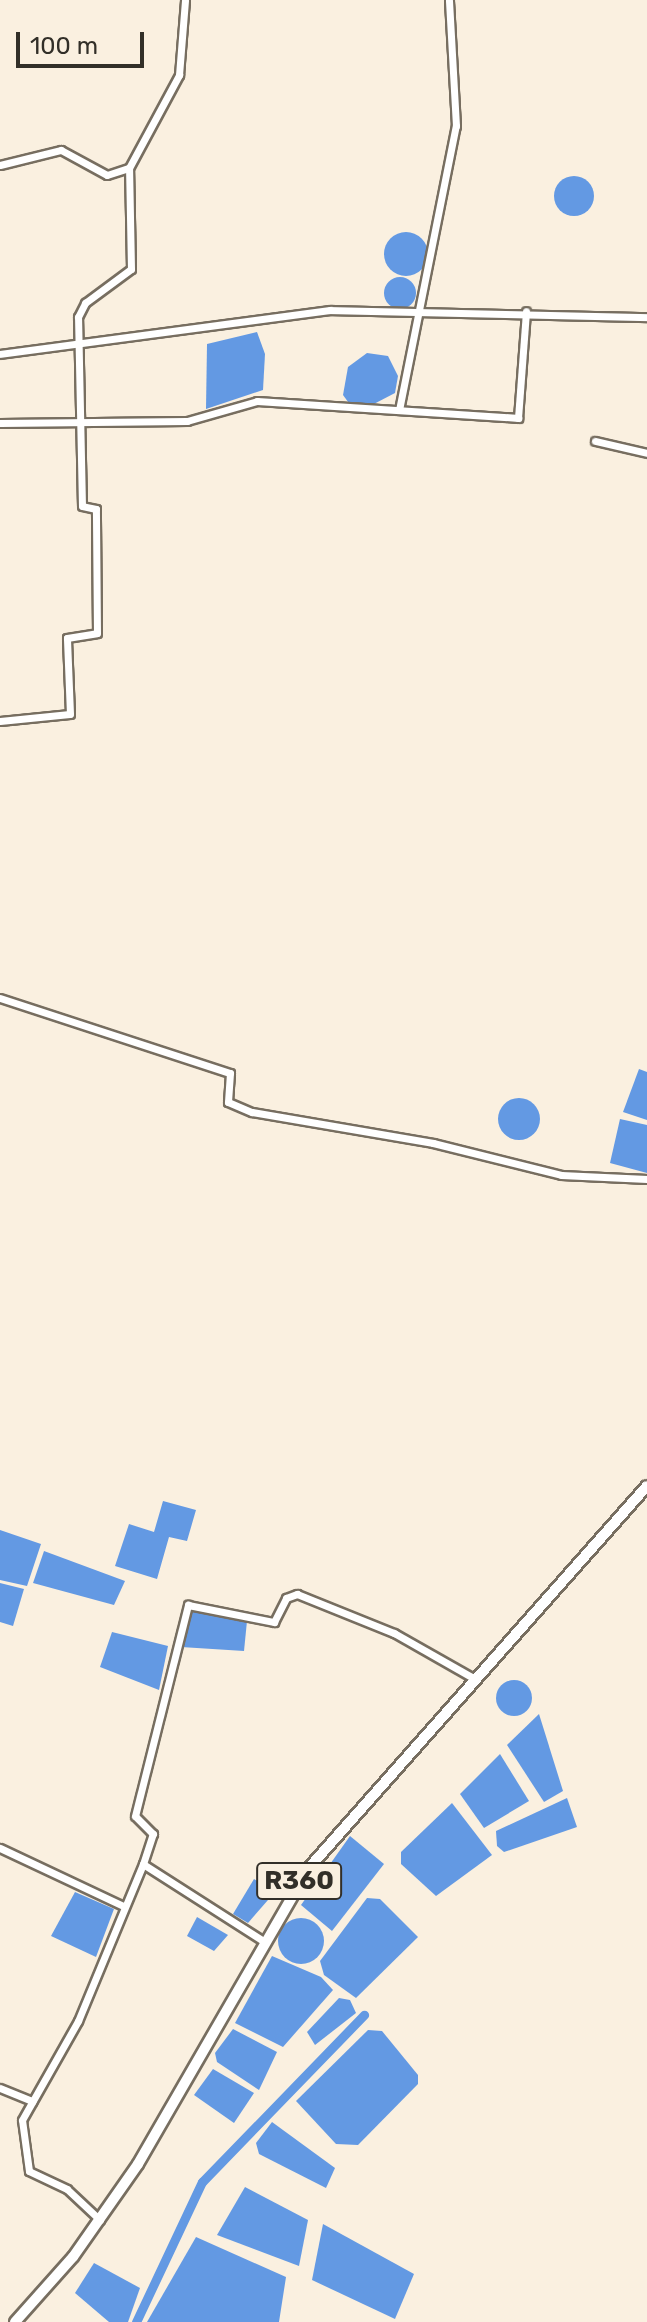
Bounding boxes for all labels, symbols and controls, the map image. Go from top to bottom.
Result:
scale bar [20,16,148,66]
text: 100 m [30,32,98,60]
road number: R360 [255,1859,343,1903]

